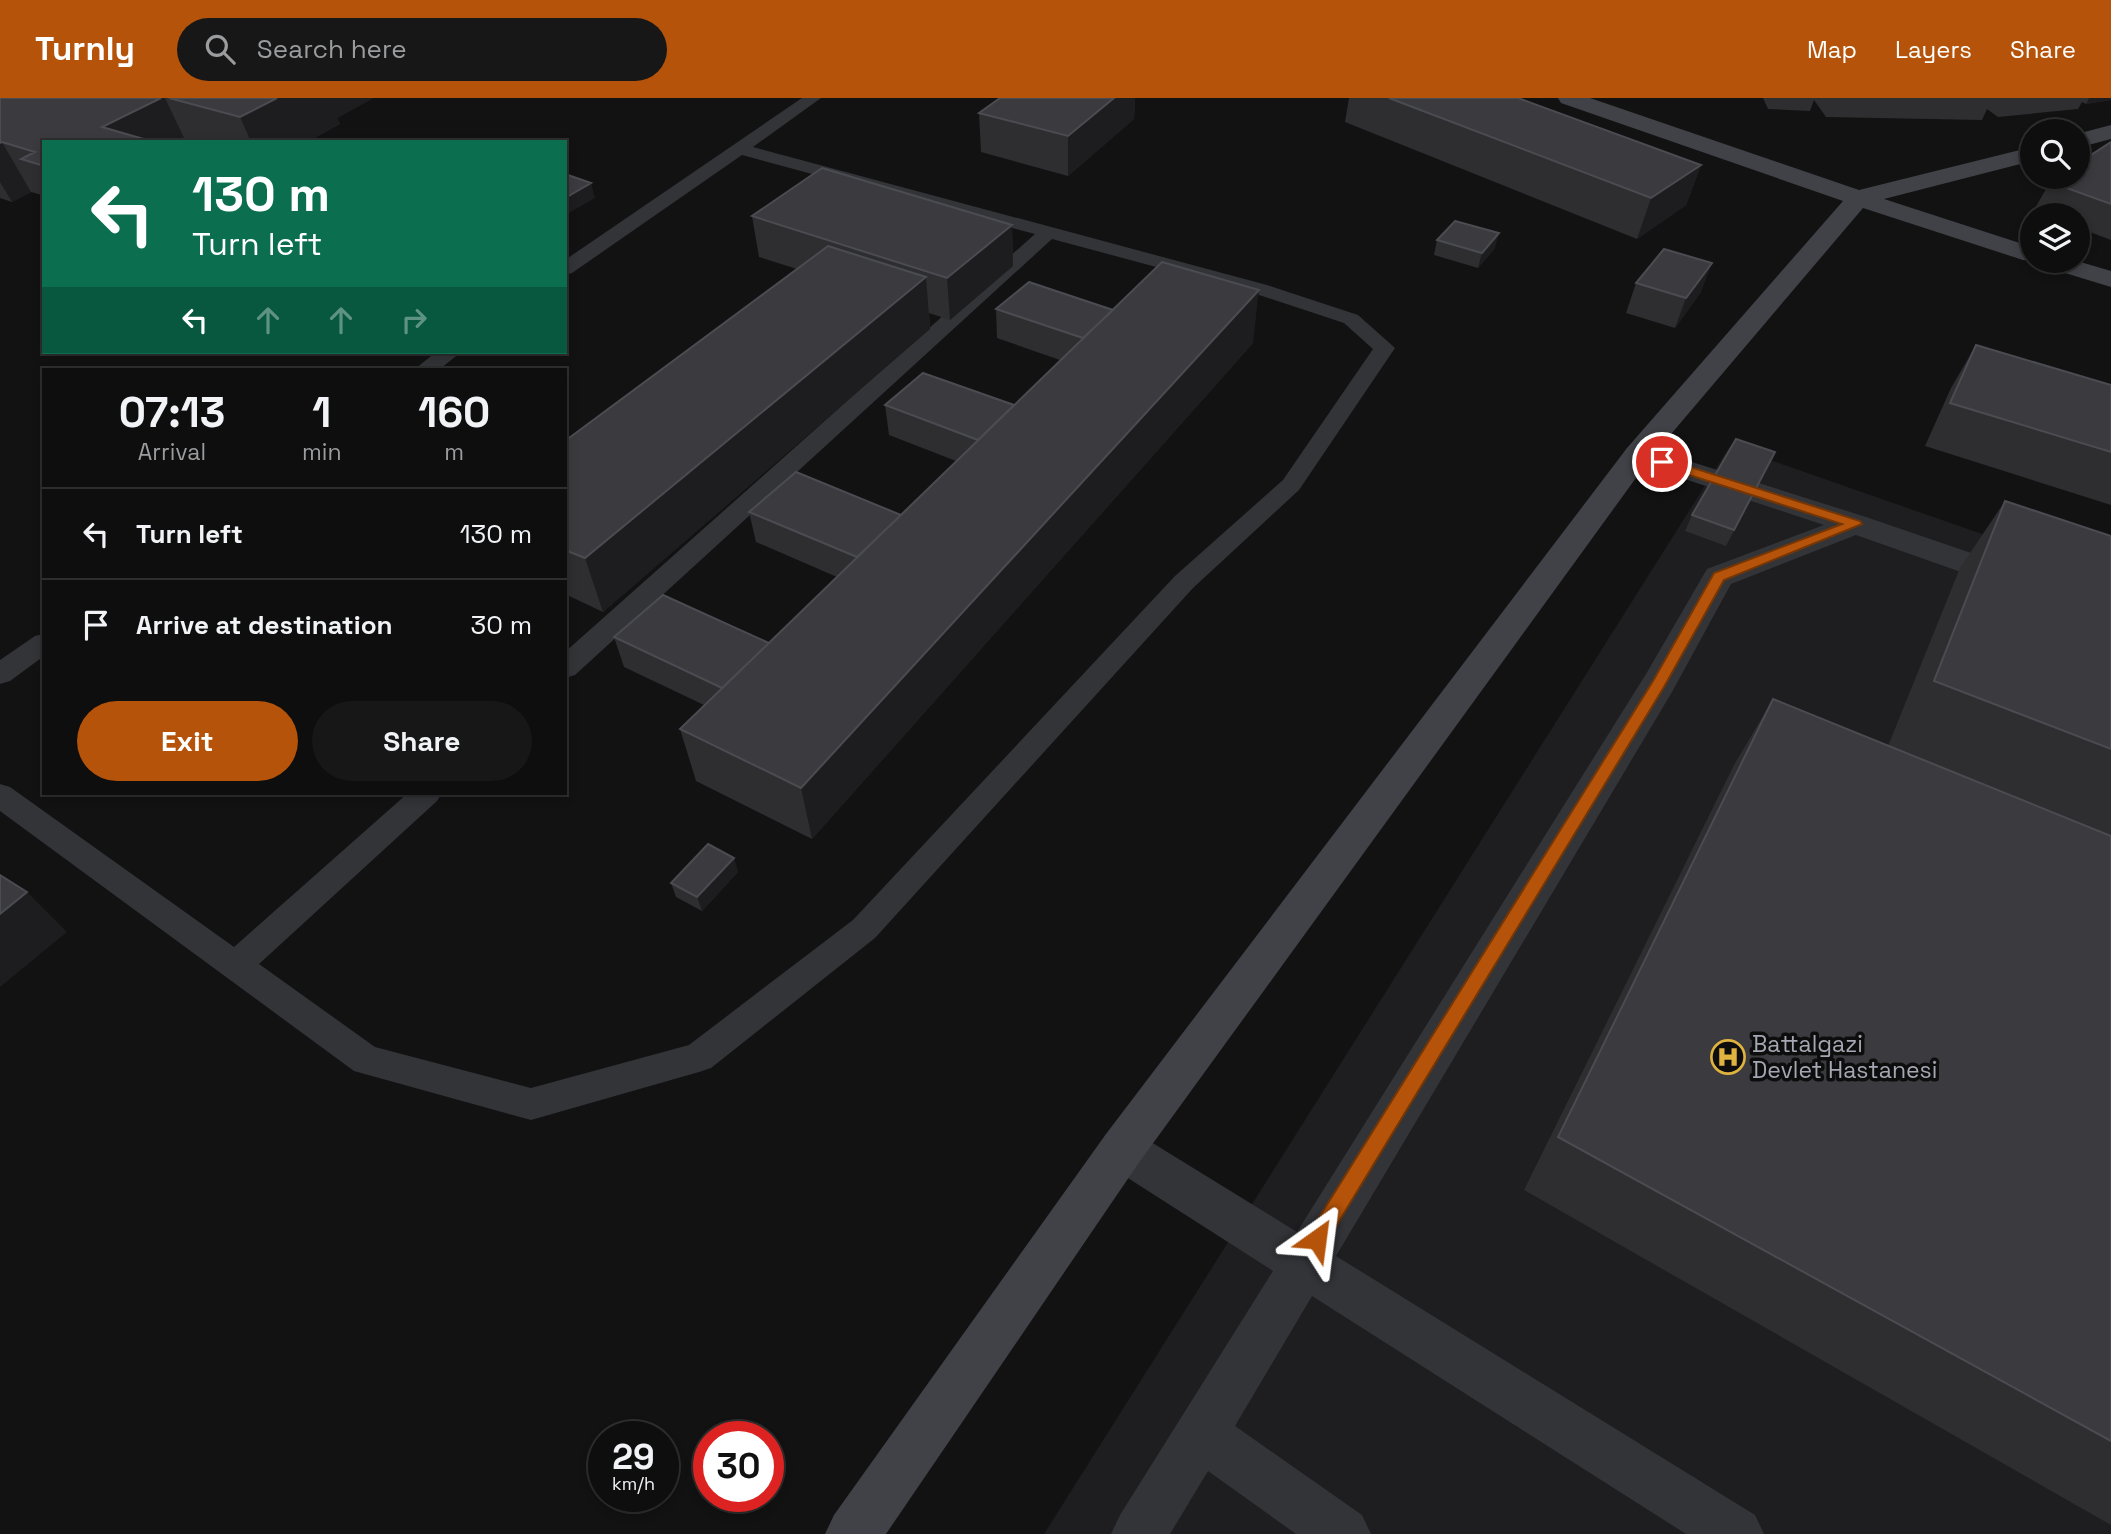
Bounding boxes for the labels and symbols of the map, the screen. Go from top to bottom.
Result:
pin [1632,432,1692,492]
place label: Battalgazi Devlet Hastanesi [1752,1029,1937,1085]
hospital icon: Battalgazi Devlet Hastanesi [1709,1038,1747,1076]
position arrow [1280,1202,1354,1276]
speed limit sign: 30 [693,1421,784,1512]

